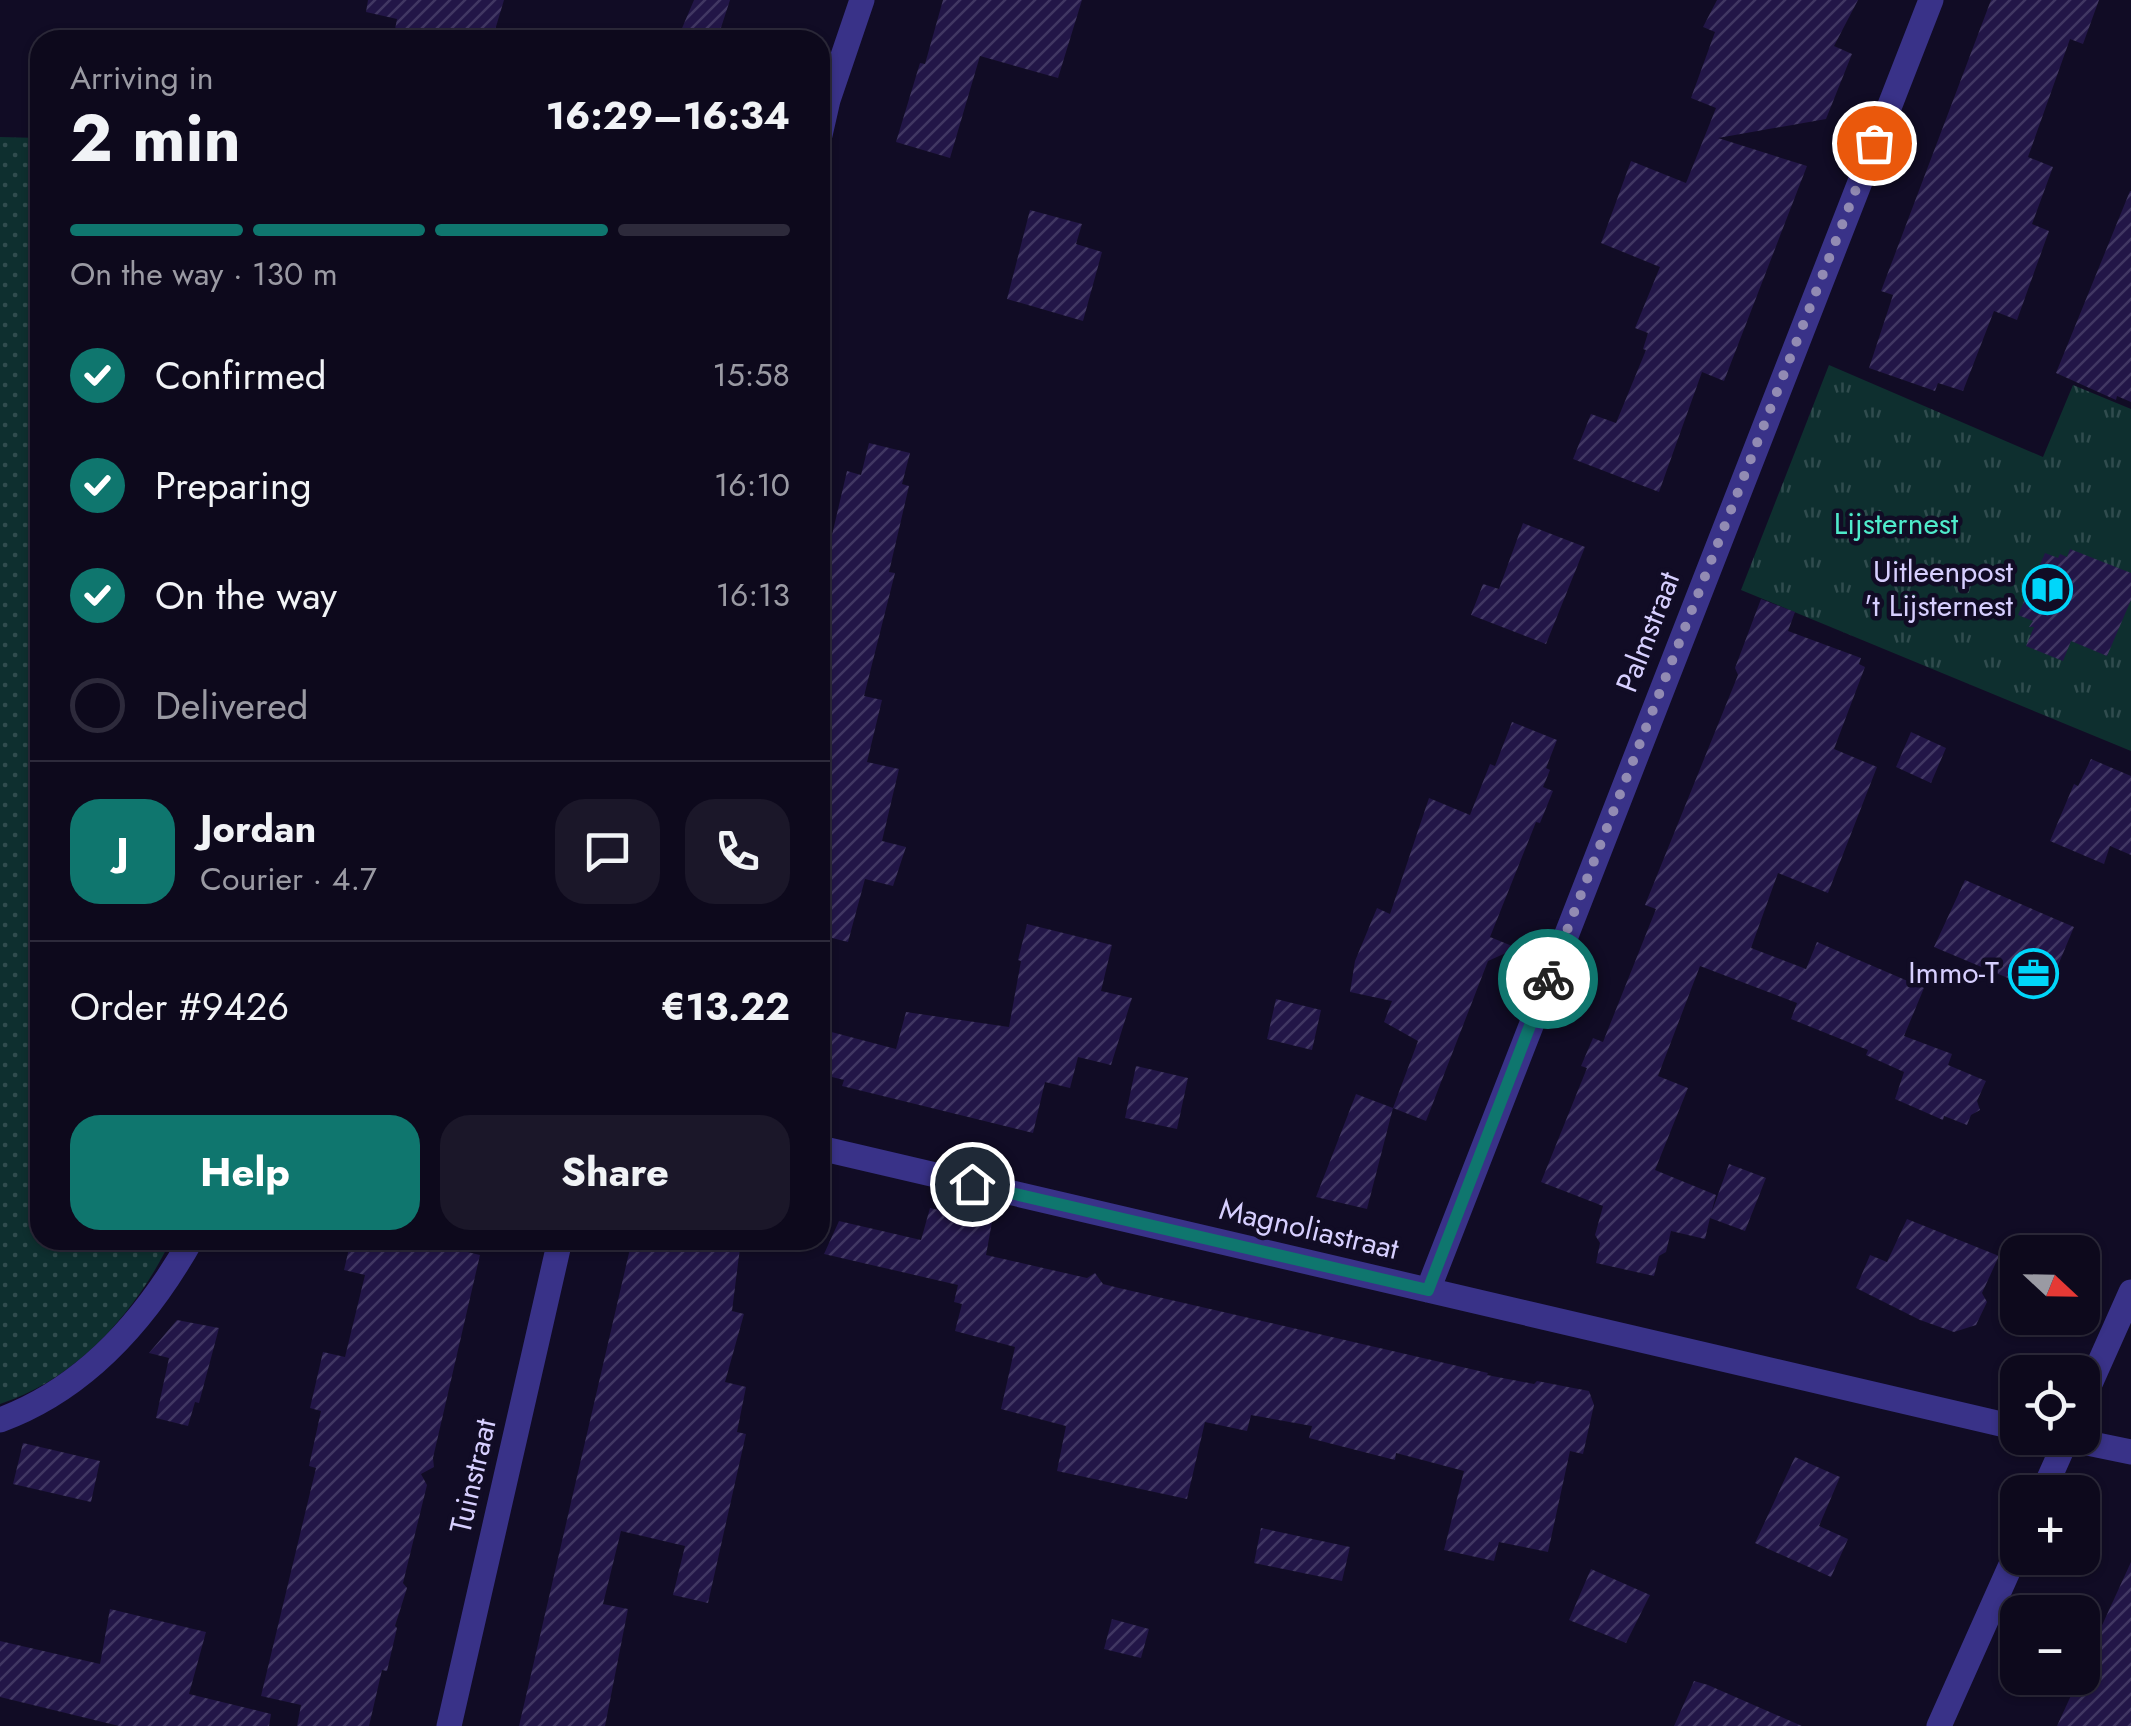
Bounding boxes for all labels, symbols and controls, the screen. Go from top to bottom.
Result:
text: Arriving in [70,55,214,101]
text: 16:29–16:34 [546,88,790,143]
text: 2 min [70,91,241,185]
pin [1832,101,1917,186]
icon: bag [1847,116,1902,171]
text: On the way · 130 m [70,251,338,297]
icon: check [70,348,125,403]
text: Confirmed [155,348,326,403]
text: 15:58 [712,352,790,398]
icon: check [70,458,125,513]
text: Preparing [155,458,312,513]
text: 16:10 [714,462,790,508]
park label: Lijsternest [1834,502,1959,545]
place label: Uitleenpost 't Lijsternest [1864,550,2014,627]
library icon: Uitleenpost 't Lijsternest [2022,563,2074,615]
street label: Palmstraat [1605,565,1690,698]
icon: check [70,568,125,623]
text: On the way [155,568,337,623]
text: 16:13 [716,572,790,618]
text: Delivered [155,678,308,733]
button: chat [555,799,660,904]
button: phone [685,799,790,904]
text: Jordan [200,801,316,856]
text: J [116,824,129,879]
text: Courier · 4.7 [200,856,377,902]
courier [1498,929,1598,1029]
office icon: Immo-T [2008,947,2060,999]
place label: Immo-T [1908,951,1999,994]
icon: bike [1521,952,1576,1007]
text: Order #9426 [70,979,289,1034]
text: €13.22 [661,979,790,1034]
button: Help [70,1115,420,1230]
button: Share [440,1115,790,1230]
pin [930,1142,1015,1227]
icon: home [945,1157,1000,1212]
street label: Magnoliastraat [1215,1187,1404,1270]
north arrow [2000,1235,2100,1335]
map controls [2000,1235,2100,1695]
button: locate [2000,1355,2100,1455]
street label: Tuinstraat [438,1414,507,1537]
button: + [2000,1475,2100,1575]
button: − [2000,1595,2100,1695]

